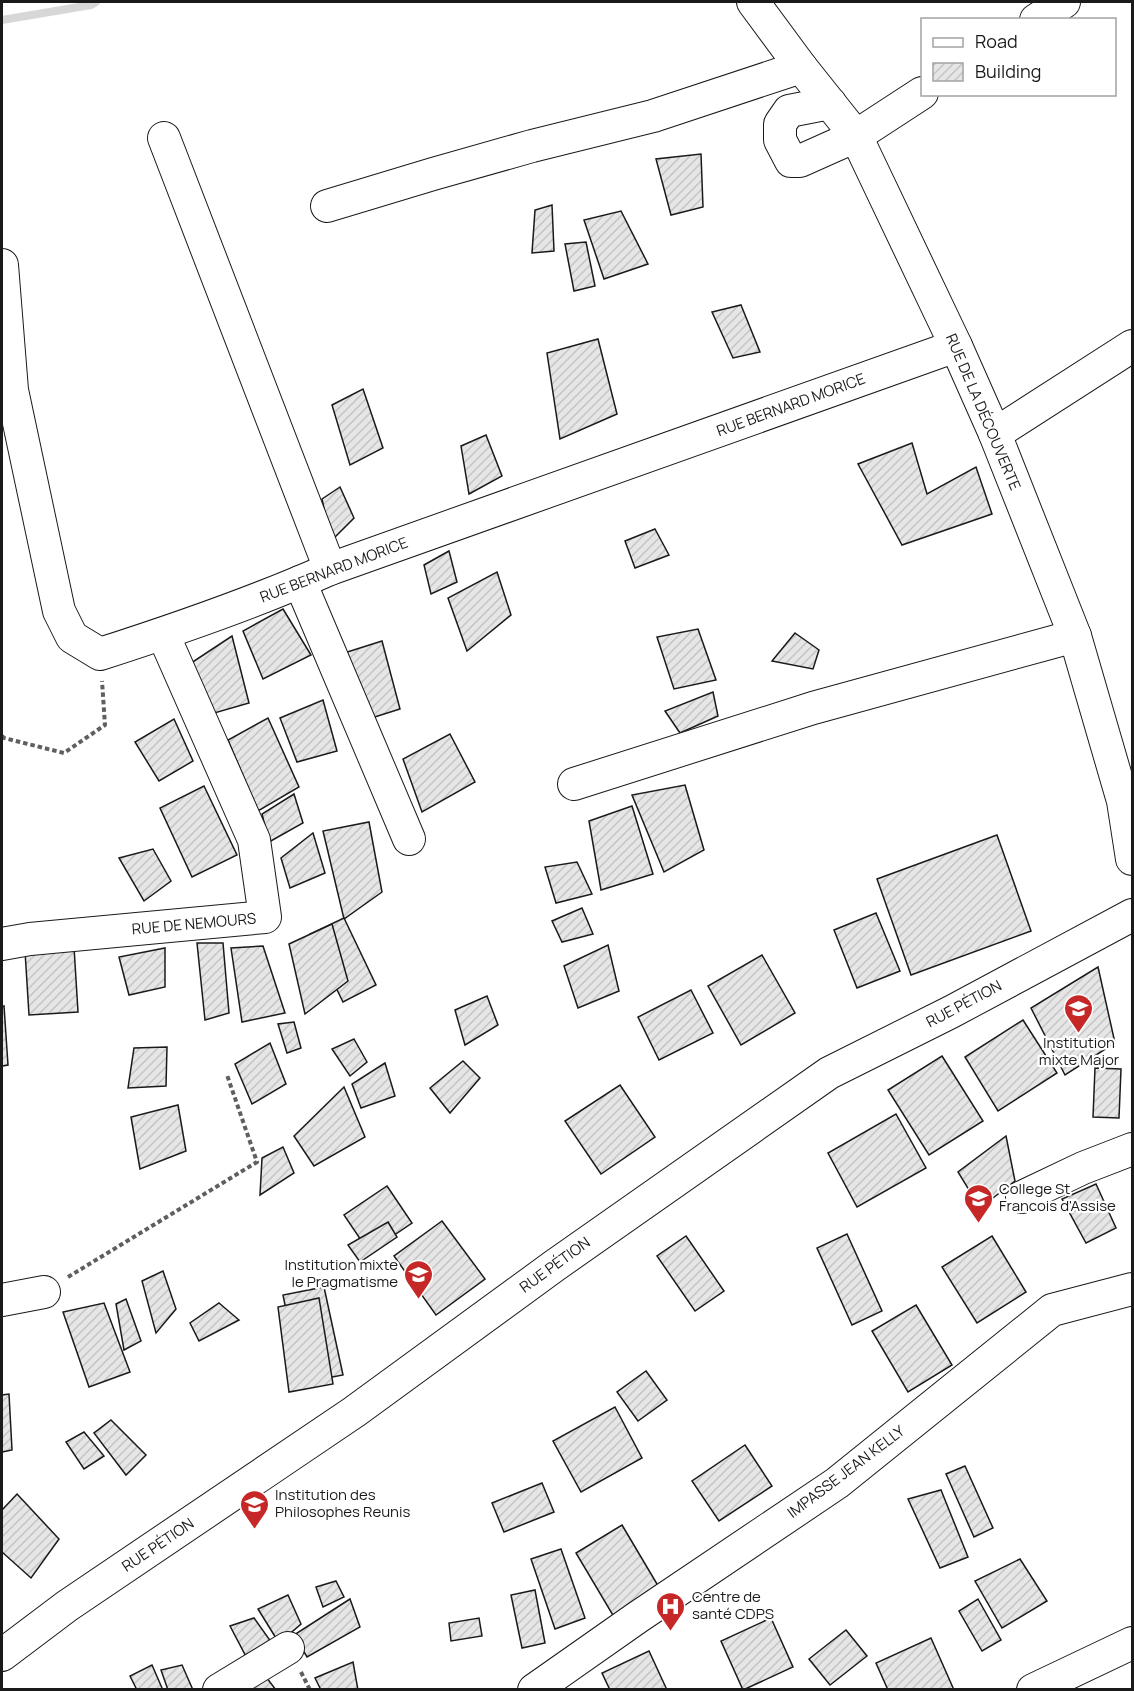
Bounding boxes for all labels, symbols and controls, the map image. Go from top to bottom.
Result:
legend [921,18,1116,96]
text: Road [975,29,1018,53]
text: Building [975,59,1041,83]
street label: RUE DE LA DÉCOUVERTE [941,330,1026,493]
street label: RUE BERNARD MORICE [714,368,868,441]
street label: RUE BERNARD MORICE [257,532,411,607]
street label: RUE DE NEMOURS [131,908,257,939]
street label: RUE PÉTION [922,975,1005,1032]
school or university icon: Institution mixte Major [1063,992,1095,1034]
place label: Institution mixte Major [1039,1032,1120,1070]
place label: College St Francois d'Assise [999,1178,1116,1216]
school or university icon: College St Francois d'Assise [962,1182,994,1224]
street label: RUE PÉTION [515,1232,594,1297]
place label: Institution mixte le Pragmatisme [284,1254,398,1292]
school or university icon: Institution mixte le Pragmatisme [403,1258,435,1300]
street label: IMPASSE JEAN KELLY [783,1420,909,1523]
place label: Institution des Philosophes Reunis [275,1484,410,1522]
school or university icon: Institution des Philosophes Reunis [238,1488,270,1530]
street label: RUE PÉTION [118,1513,198,1576]
place label: Centre de santé CDPS [692,1586,774,1624]
hospital icon: Centre de santé CDPS [655,1590,687,1632]

